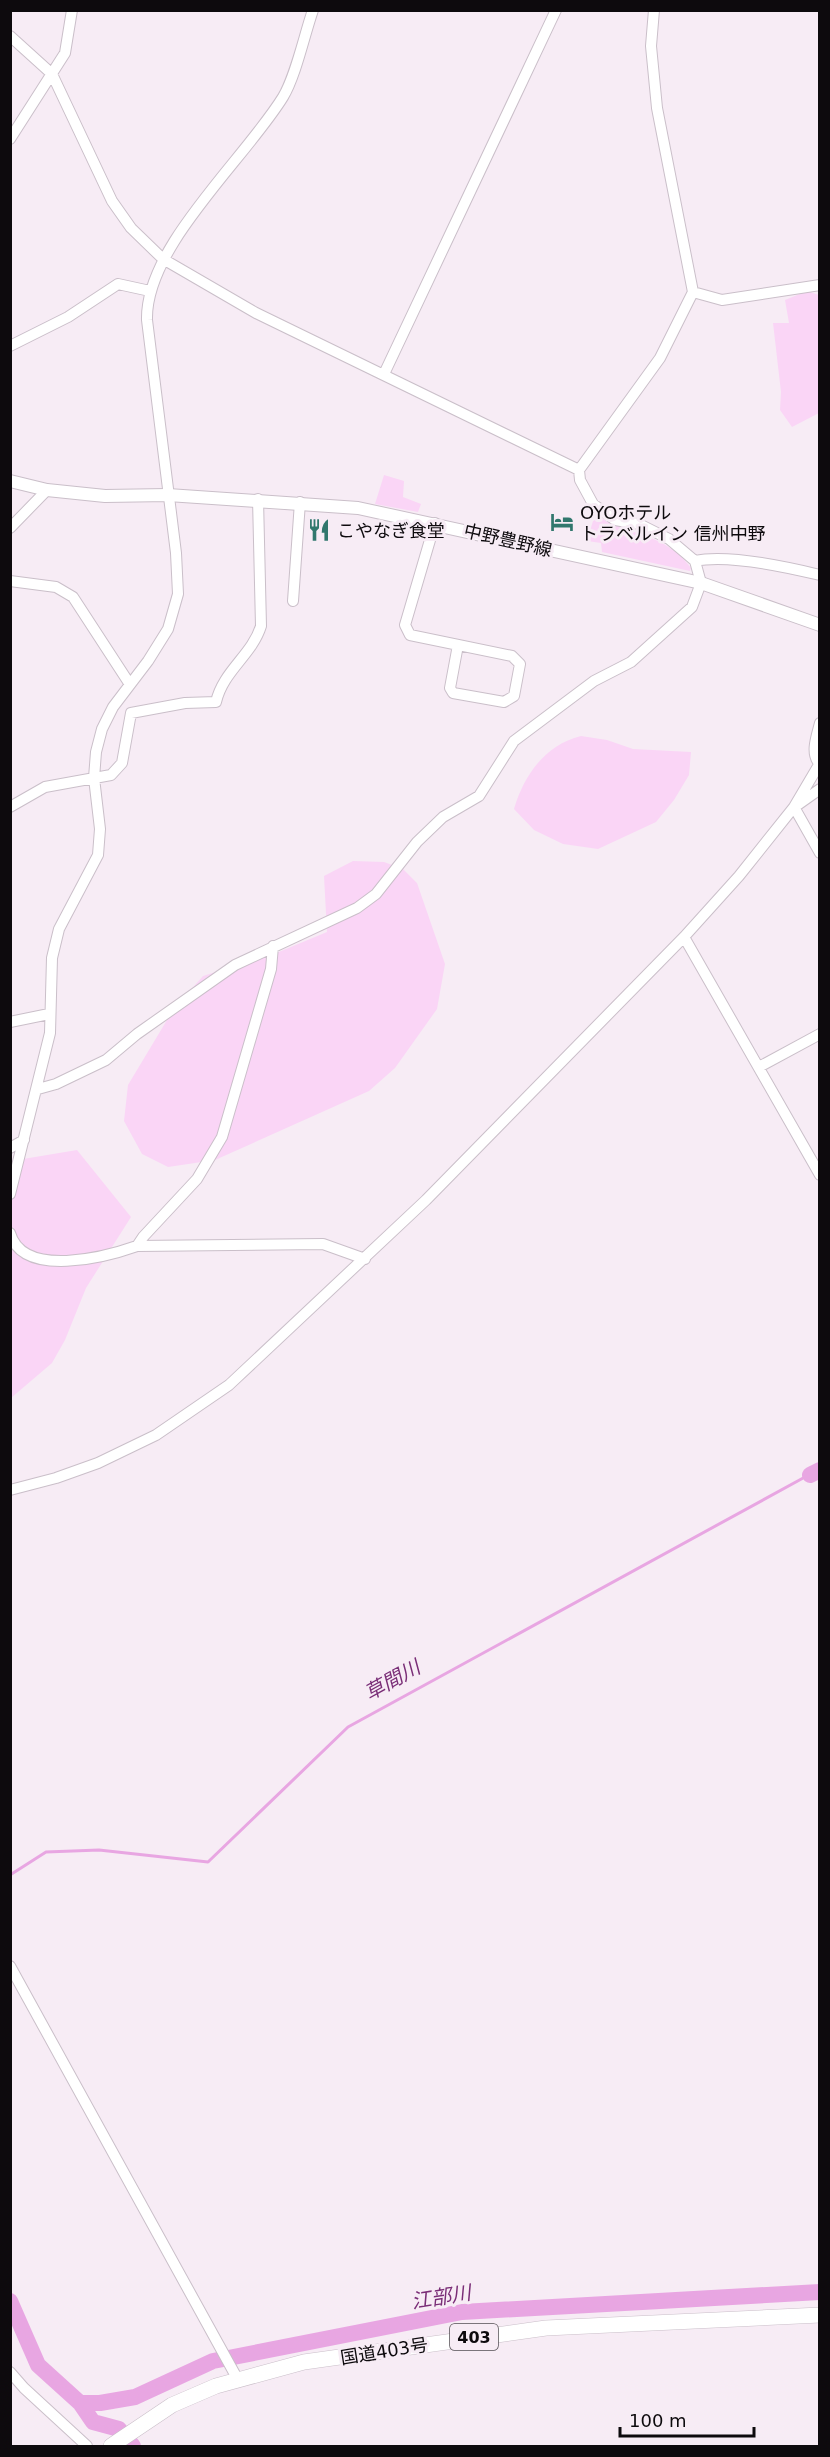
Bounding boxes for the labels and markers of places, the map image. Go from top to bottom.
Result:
place label: OYOホテル トラベルイン 信州中野 [580,502,766,544]
hotel icon: OYOホテル トラベルイン 信州中野 [549,509,575,535]
restaurant icon: こやなぎ食堂 [306,517,332,543]
place label: こやなぎ食堂 [337,520,445,541]

